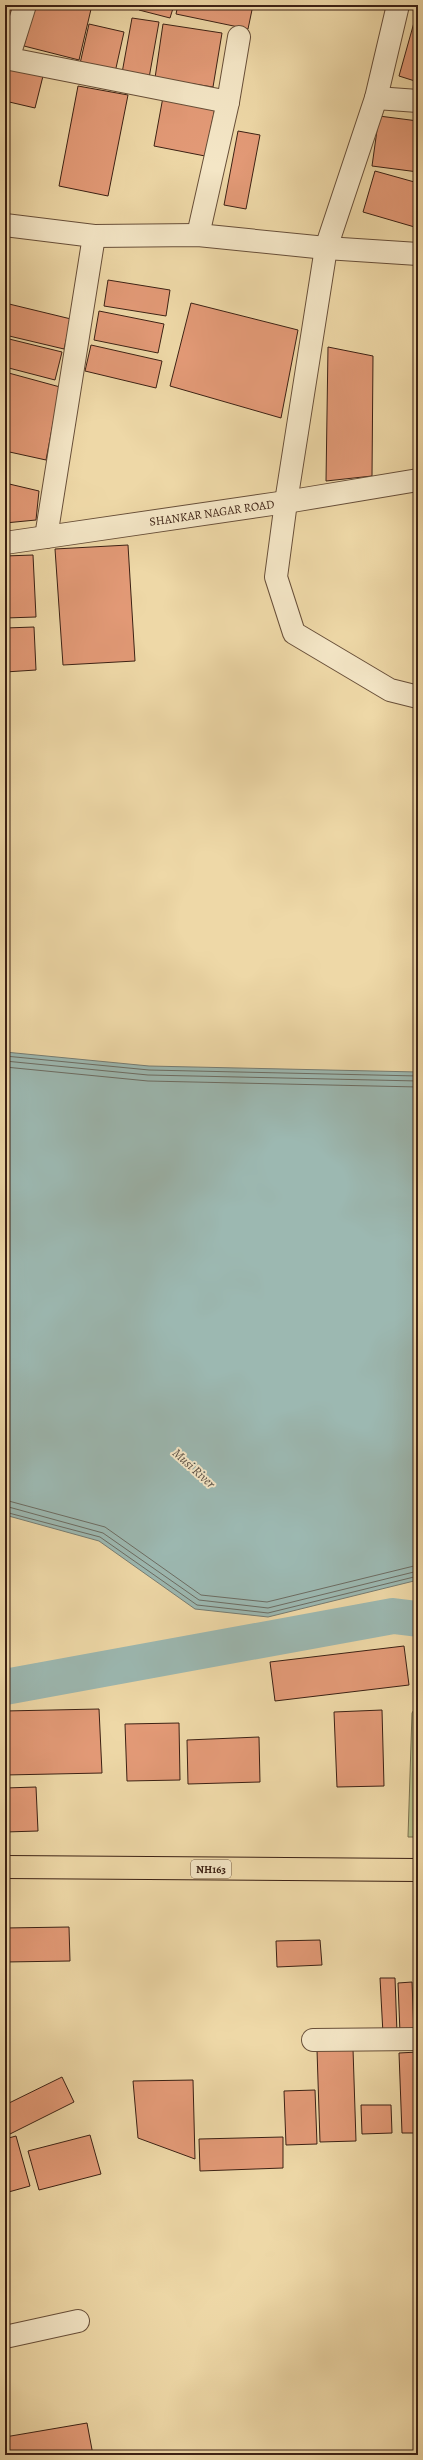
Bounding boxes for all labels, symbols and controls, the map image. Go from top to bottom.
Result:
street label: SHANKAR NAGAR ROAD [148,496,275,530]
water label: Musi River [169,1444,219,1492]
road number: NH163 [191,1860,231,1878]

